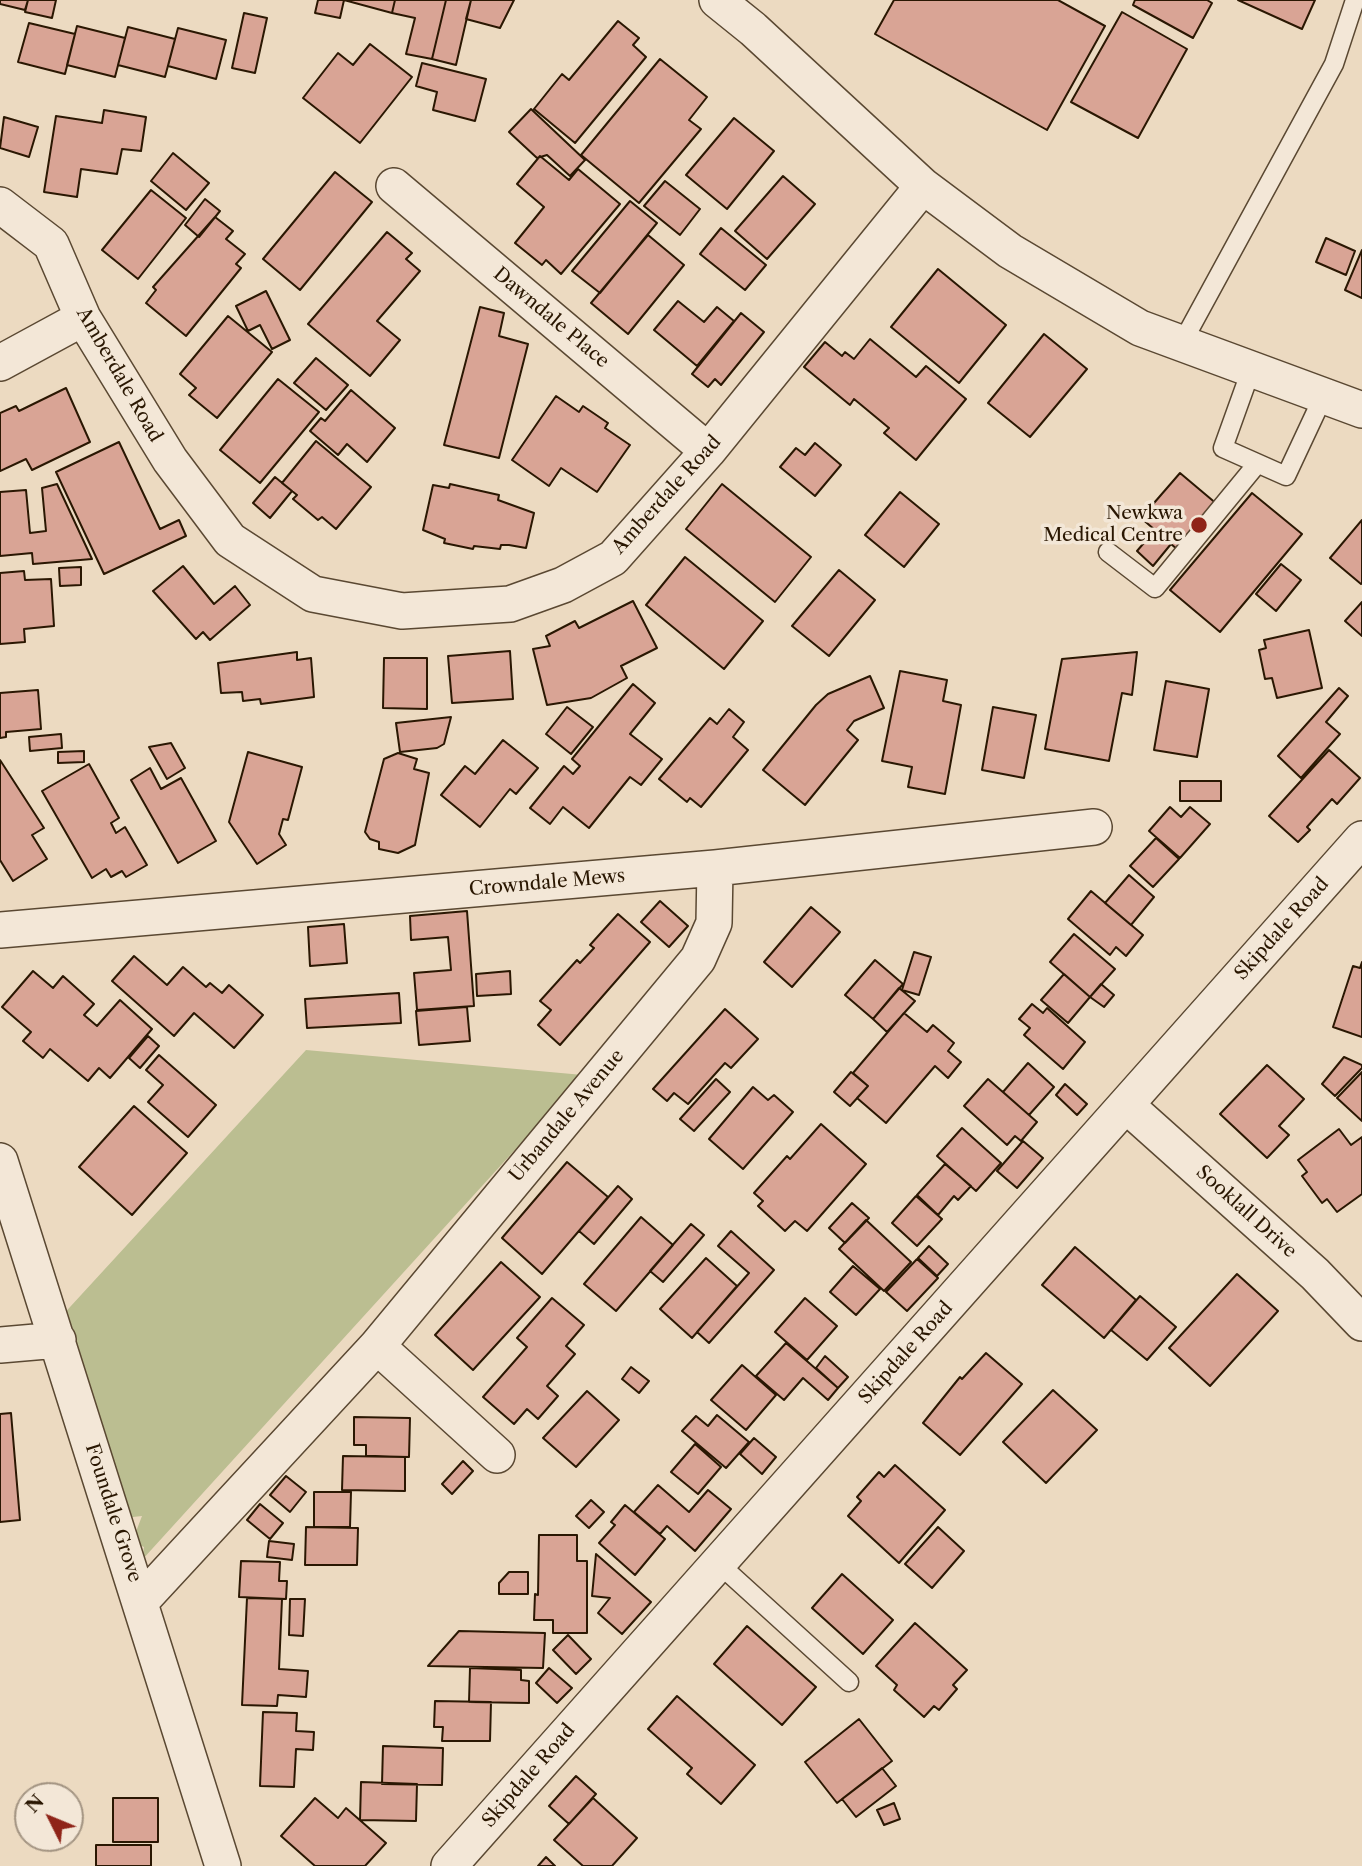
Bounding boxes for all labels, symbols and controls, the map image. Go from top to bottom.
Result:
street label: Dawndale Place [488,263,614,373]
street label: Amberdale Road [71,304,167,446]
street label: Amberdale Road [608,431,726,559]
place label: Newkwa Medical Centre [1043,503,1183,547]
marker: Newkwa Medical Centre [1189,515,1209,535]
street label: Crowndale Mews [468,865,626,901]
street label: Skipdale Road [1230,873,1334,985]
street label: Urbandale Avenue [505,1045,629,1187]
street label: Sooklall Drive [1191,1161,1301,1263]
street label: Skipdale Road [854,1297,958,1409]
street label: Foundale Grove [80,1441,146,1585]
street label: Skipdale Road [478,1720,580,1832]
north arrow [14,1782,84,1852]
text: N [21,1790,49,1818]

